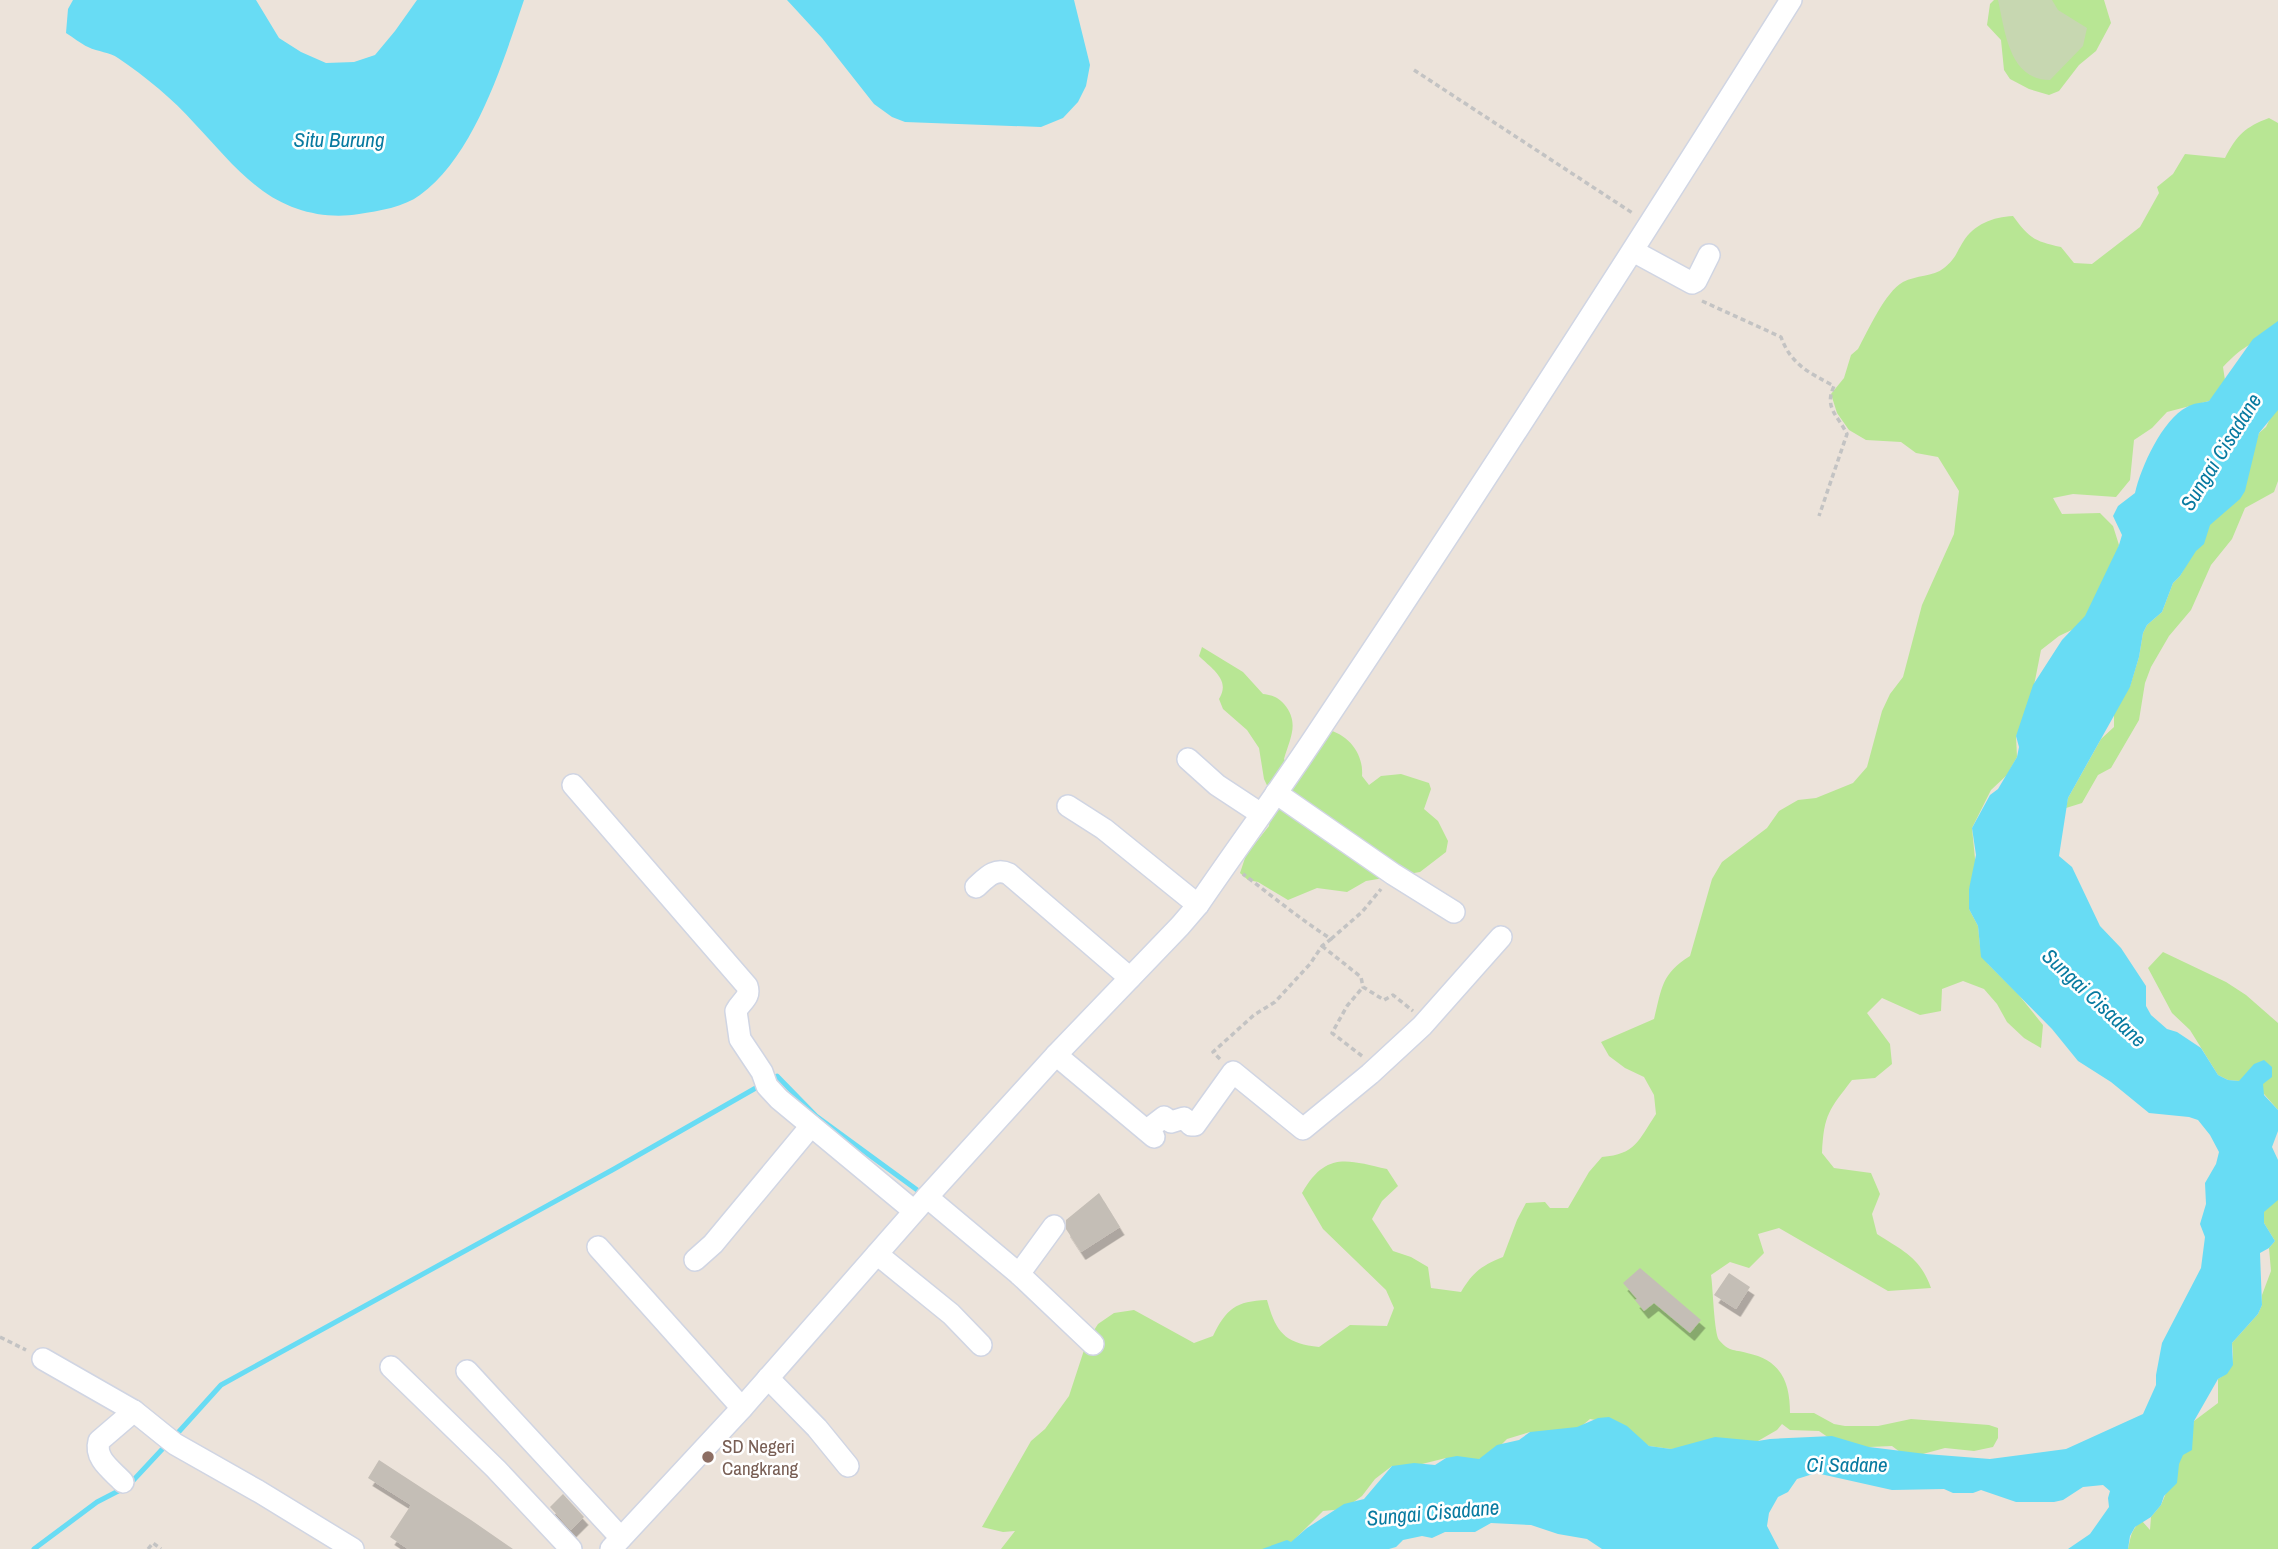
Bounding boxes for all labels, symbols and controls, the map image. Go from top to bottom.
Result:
water label: Situ Burung [294,125,385,154]
water label: Sungai Cisadane [2173,388,2268,516]
water label: Sungai Cisadane [2036,942,2153,1054]
place label: SD Negeri Cangkrang [722,1433,799,1481]
marker: SD Negeri Cangkrang [700,1449,716,1465]
water label: Ci Sadane [1806,1450,1888,1479]
water label: Sungai Cisadane [1365,1492,1501,1533]

